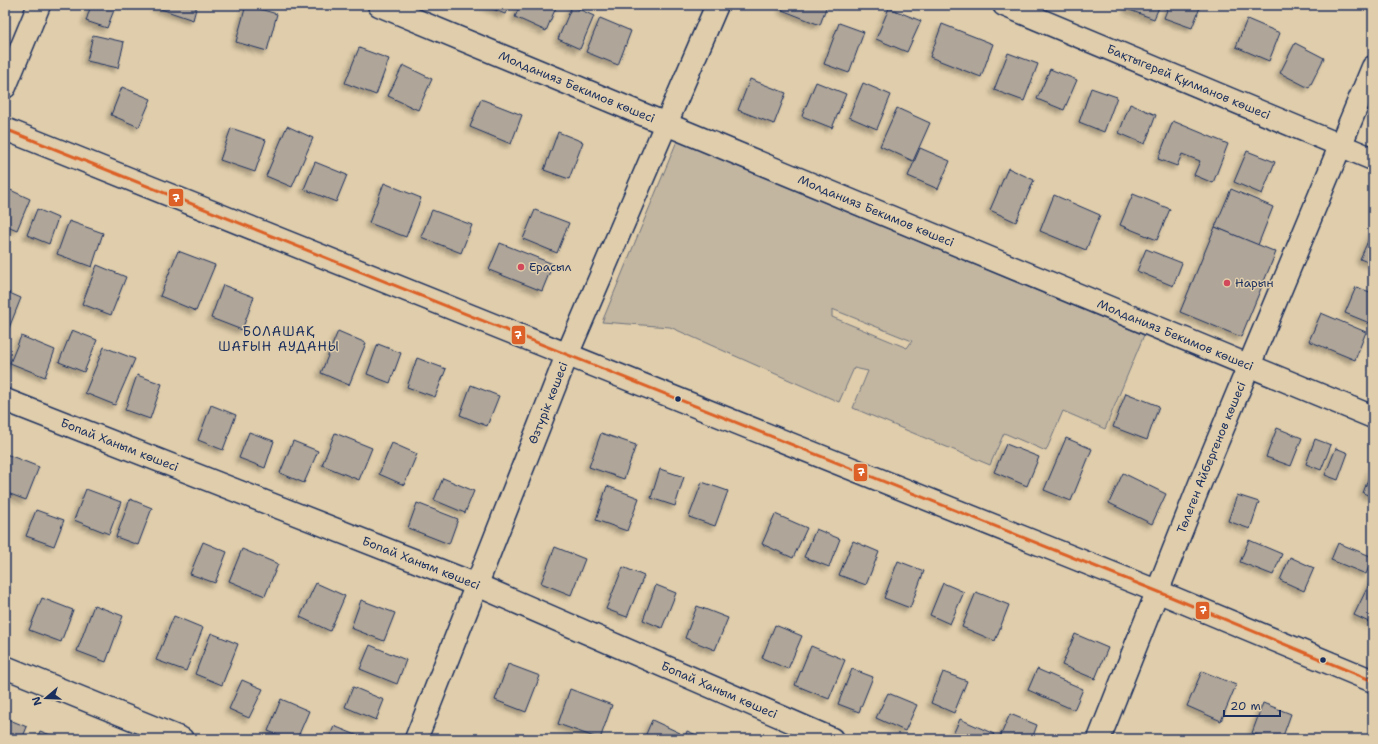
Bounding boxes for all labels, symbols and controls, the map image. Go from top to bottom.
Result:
street label: Бақтыгерей Құлманов көшесі [1104,41,1273,123]
street label: Молданияз Бекимов көшесі [496,47,657,126]
street label: Молданияз Бекимов көшесі [795,171,957,250]
line badge: 7 [168,188,184,207]
text: 7 [172,191,180,206]
place label: Ерасыл [529,259,572,275]
marker: Ерасыл [516,262,526,272]
place label: Нарын [1235,275,1274,291]
marker: Нарын [1222,278,1232,288]
street label: Молданияз Бекимов көшесі [1095,296,1256,375]
district label: БОЛАШАҚ ШАҒЫН АУДАНЫ [218,323,340,355]
line badge: 7 [511,325,526,345]
text: 7 [514,328,522,343]
street label: Өзтүрік көшесі [525,360,572,447]
street label: Төлеген Айбергенов көшесі [1173,379,1249,536]
unlabelled marker [673,394,683,404]
street label: Бопай Ханым көшесі [58,415,181,475]
line badge: 7 [853,463,868,482]
text: 7 [857,465,865,480]
street label: Бопай Ханым көшесі [360,533,483,593]
line badge: 7 [1195,601,1210,620]
text: 7 [1199,603,1207,618]
unlabelled marker [1318,655,1328,665]
street label: Бопай Ханым көшесі [659,658,780,722]
north arrow [26,678,66,718]
scale bar [1224,692,1280,718]
text: N [28,694,46,708]
text: 20 m [1230,698,1261,714]

